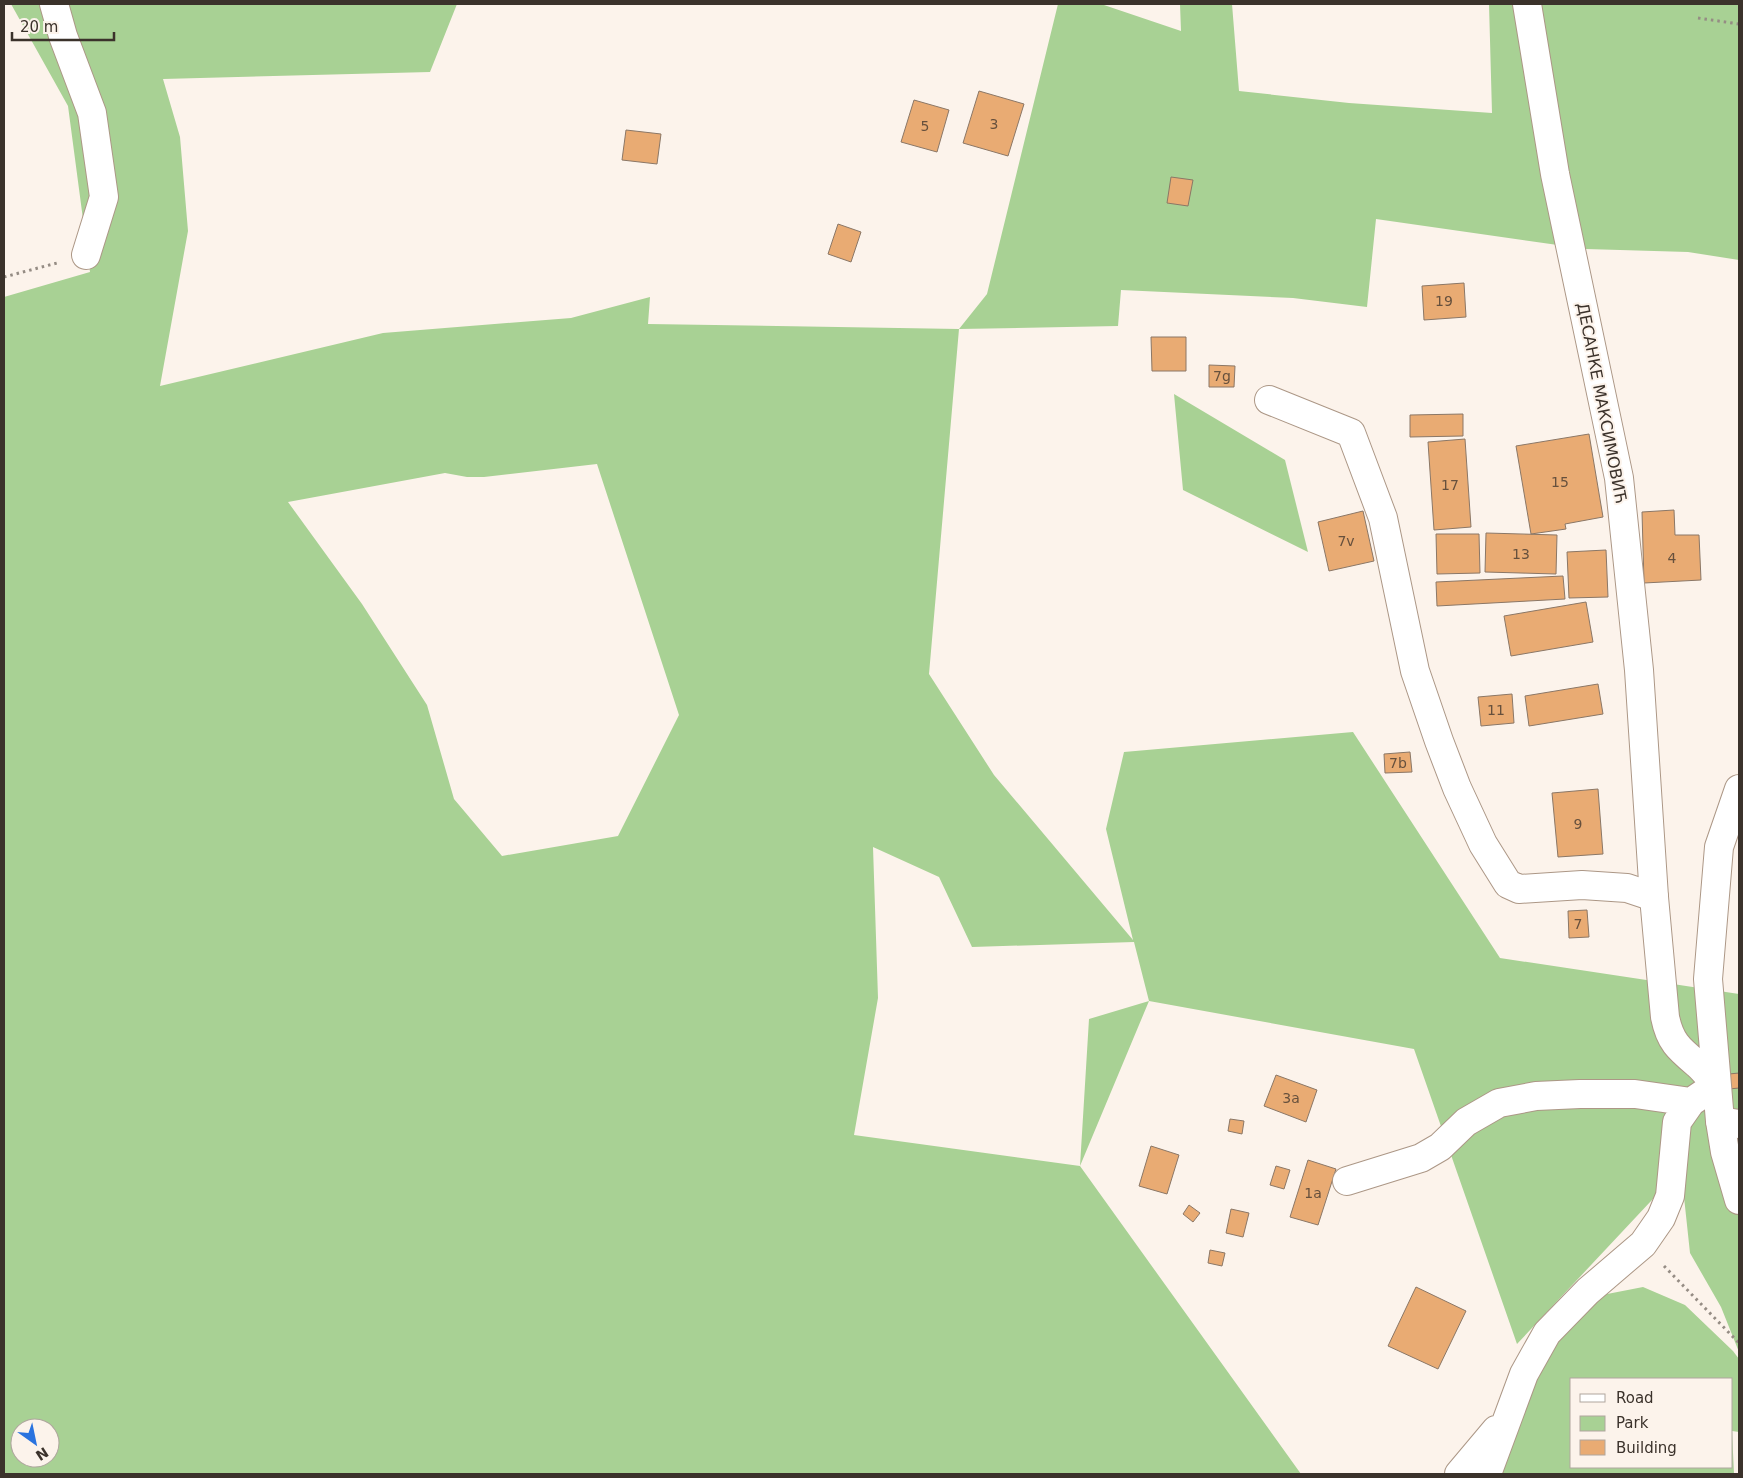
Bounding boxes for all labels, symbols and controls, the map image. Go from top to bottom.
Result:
scale bar [12,10,115,42]
text: 20 m [20,18,58,36]
house number: 3 [990,116,998,132]
house number: 5 [921,118,929,134]
house number: 19 [1435,293,1453,309]
street label: ДЕСАНКЕ МАКСИМОВИЋ [1573,301,1631,505]
house number: 7g [1213,368,1231,384]
house number: 15 [1551,474,1569,490]
house number: 17 [1441,477,1459,493]
house number: 7v [1337,533,1355,549]
house number: 13 [1512,546,1530,562]
house number: 4 [1668,550,1677,566]
house number: 11 [1487,702,1505,718]
house number: 7b [1389,755,1407,771]
house number: 9 [1574,816,1582,832]
house number: 7 [1574,916,1582,932]
house number: 3a [1282,1090,1300,1106]
house number: 1a [1304,1185,1322,1201]
legend [1570,1378,1733,1468]
text: Road [1616,1389,1654,1407]
text: Park [1616,1414,1649,1432]
north arrow [10,1418,60,1468]
text: Building [1616,1439,1677,1457]
text: N [33,1444,51,1464]

